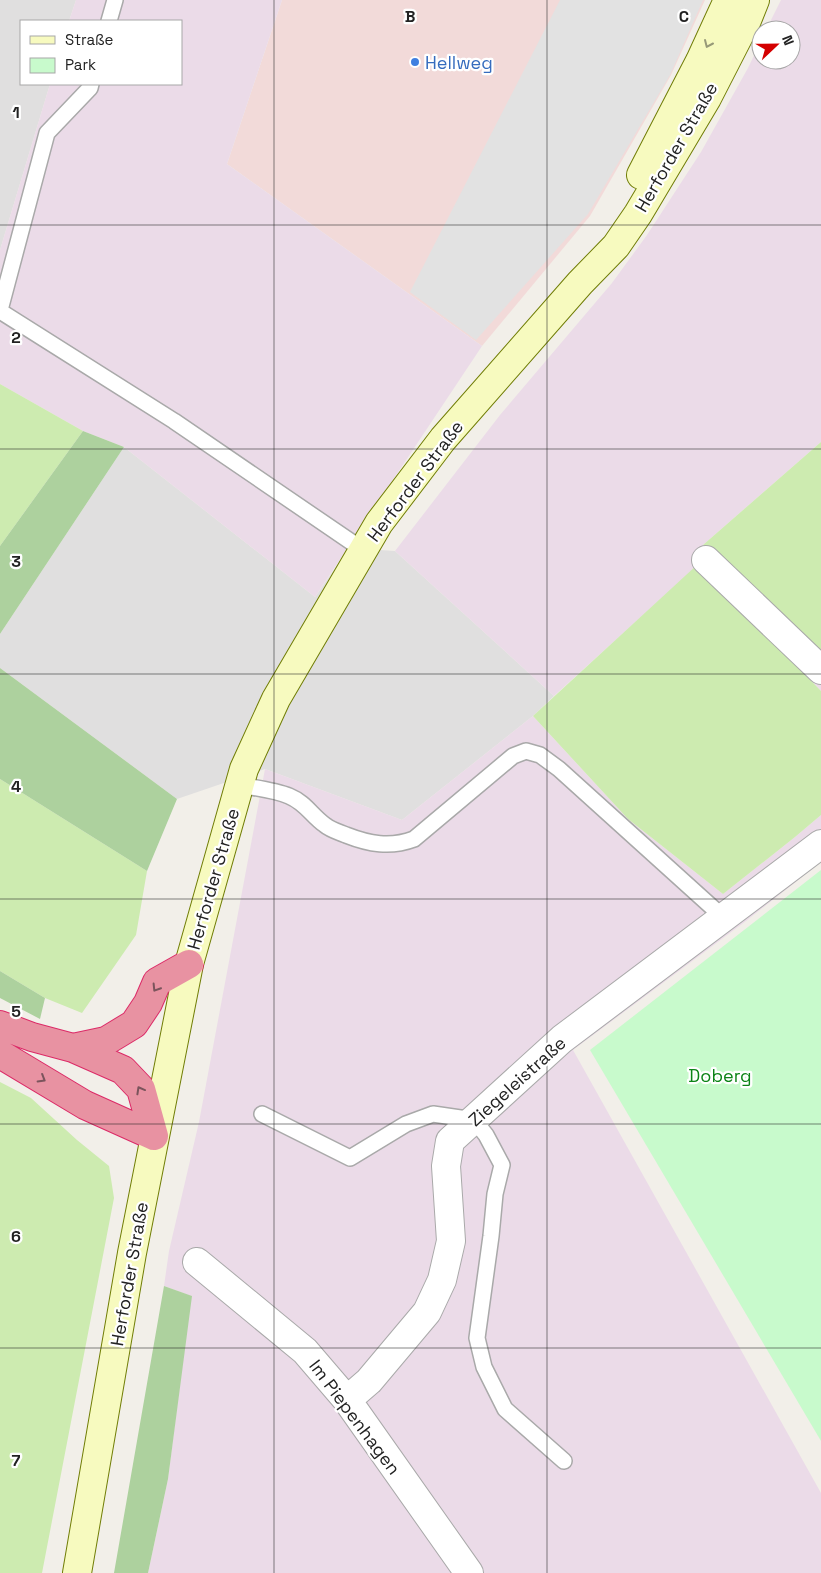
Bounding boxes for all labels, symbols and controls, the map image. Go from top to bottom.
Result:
text: B [405,6,415,27]
text: C [679,6,689,27]
legend [20,20,182,85]
north arrow [751,20,801,70]
text: Straße [65,30,114,49]
text: N [778,32,798,48]
one-way arrow [703,39,714,48]
place label: Hellweg [425,51,493,74]
text: Park [65,55,96,74]
marker: Hellweg [409,56,421,68]
street label: Herforder Straße [630,78,722,216]
text: 1 [12,102,20,123]
text: 2 [11,327,21,348]
street label: Herforder Straße [362,416,468,546]
text: 3 [11,551,21,572]
text: 4 [11,776,21,797]
street label: Herforder Straße [182,806,244,952]
one-way arrow [152,983,162,992]
text: 5 [11,1001,21,1022]
street label: Ziegeleistraße [463,1031,571,1131]
park label: Doberg [688,1064,752,1087]
one-way arrow [36,1073,45,1083]
one-way arrow [136,1087,146,1096]
street label: Herforder Straße [105,1200,153,1348]
text: 6 [11,1226,21,1247]
street label: Im Piepenhagen [304,1355,406,1479]
text: 7 [12,1450,21,1471]

